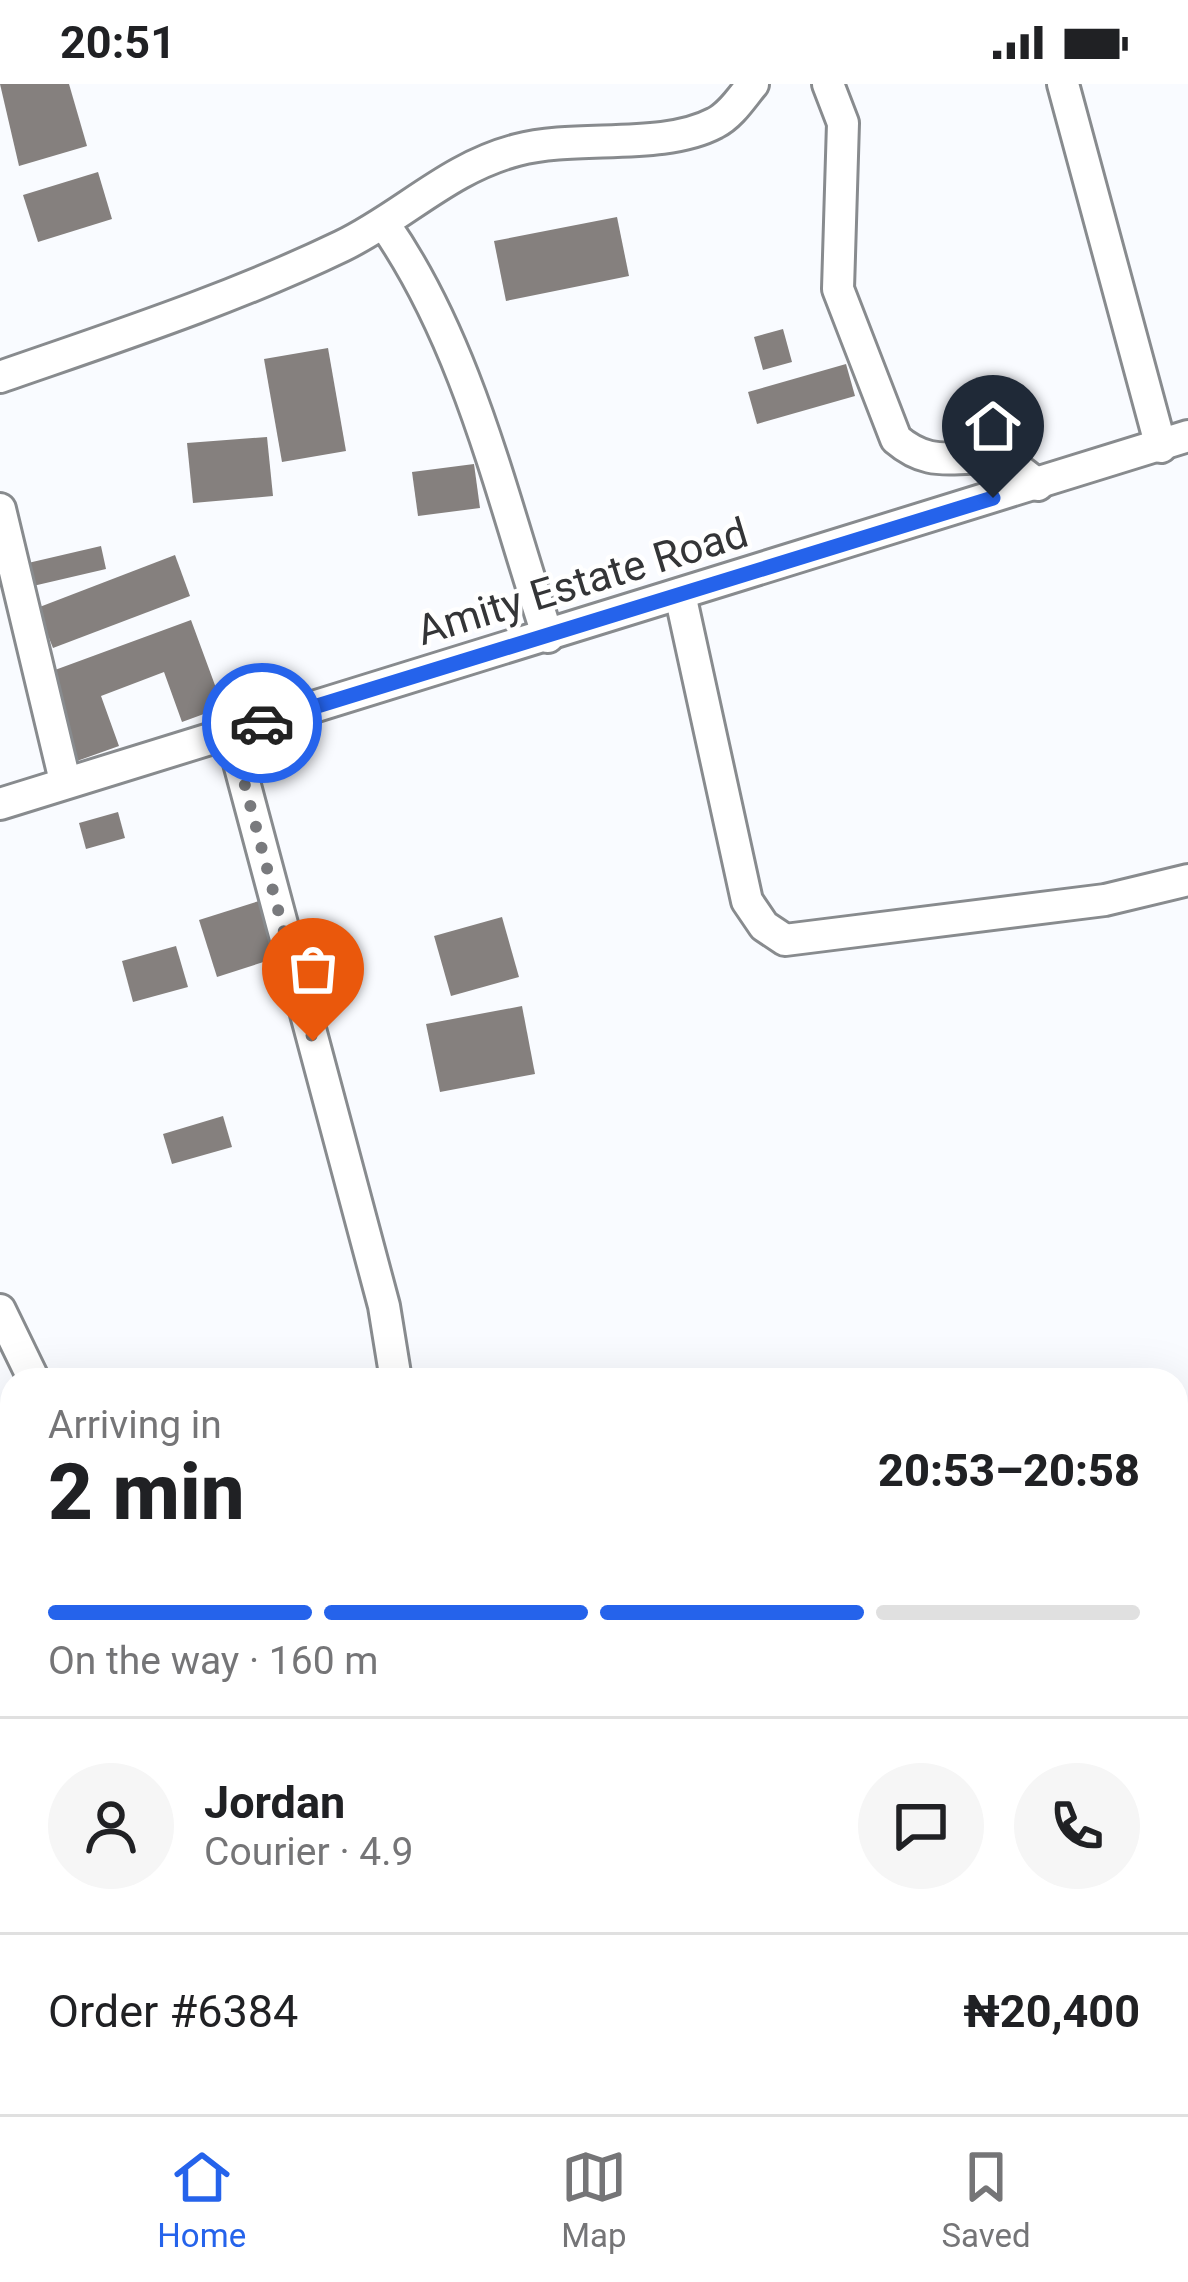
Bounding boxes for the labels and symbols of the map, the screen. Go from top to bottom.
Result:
pin [942,375,1044,498]
street label: Amity Estate Road [411,508,754,655]
courier [202,663,322,783]
pin [262,918,364,1041]

